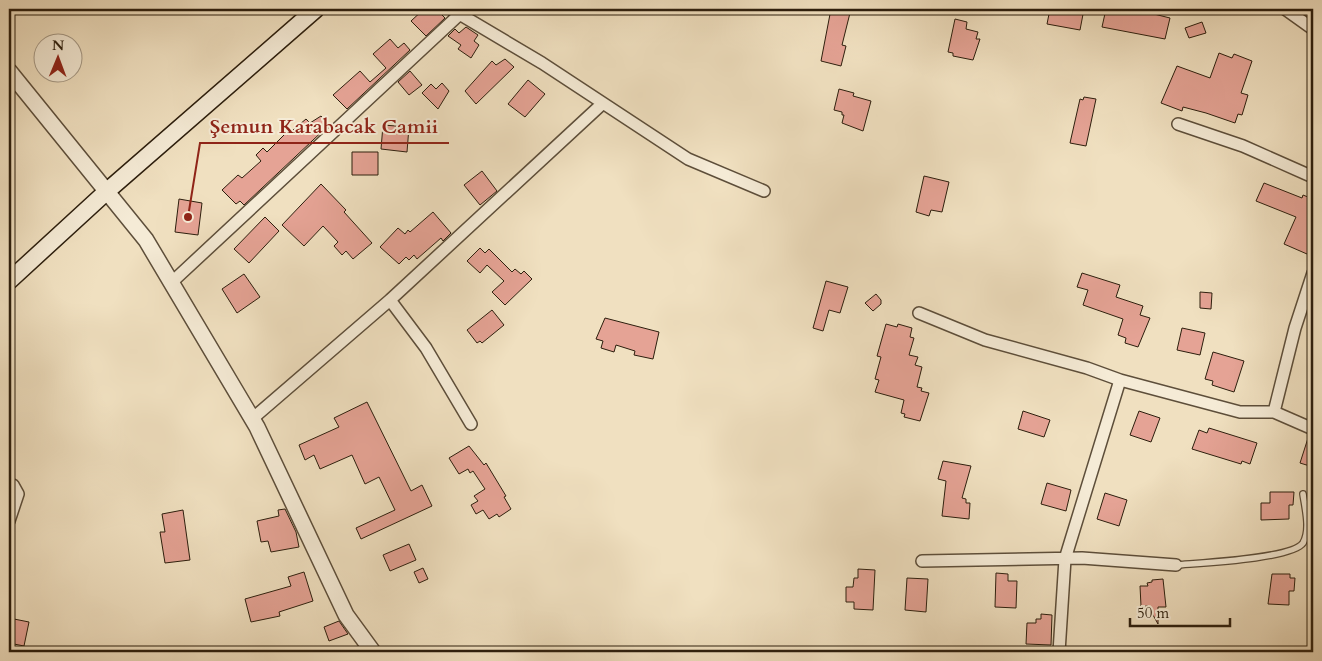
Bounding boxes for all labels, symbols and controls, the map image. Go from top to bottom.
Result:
north arrow [32,32,82,82]
text: N [52,36,64,55]
callout: Şemun Karabacak Camii [200,108,449,143]
text: Şemun Karabacak Camii [210,113,438,140]
scale bar [1130,596,1230,628]
text: 50 m [1137,603,1169,623]

